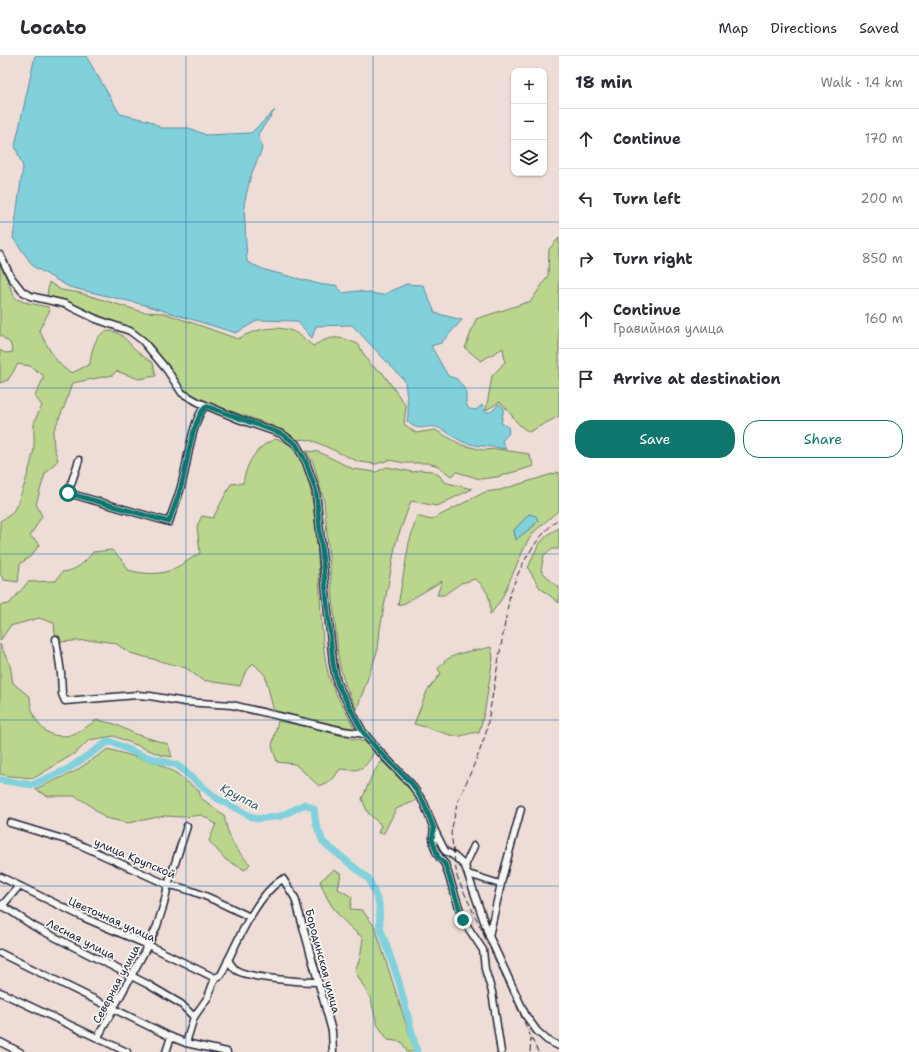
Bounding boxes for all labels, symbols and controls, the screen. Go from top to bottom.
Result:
text: Locato [20,15,87,40]
text: Map [719,19,749,37]
text: Directions [771,19,837,37]
text: Saved [859,19,899,37]
map controls [511,68,547,176]
button: + [511,68,547,104]
text: 18 min [575,71,632,93]
text: Walk · 1.4 km [821,74,903,91]
button: − [511,104,547,140]
icon: ahead [575,128,597,150]
text: Continue [613,129,681,149]
text: 170 m [865,130,903,147]
button: layers [511,140,547,176]
icon: left [575,188,597,210]
text: Turn left [613,189,681,209]
text: 200 m [861,190,903,207]
icon: right [575,248,597,270]
text: Turn right [613,249,693,269]
text: 850 m [862,250,903,267]
text: Continue [613,300,681,320]
icon: ahead [575,308,597,330]
text: 160 m [865,310,903,327]
text: Гравийная улица [613,320,724,337]
icon: arrive [575,368,597,390]
text: Arrive at destination [613,369,781,389]
button: Save [575,420,735,458]
button: Share [743,420,903,458]
route start [59,484,77,502]
water label: Круппа [217,780,263,814]
street label: улица Крупской [92,835,178,882]
street label: Цветочная улица [66,894,158,945]
street label: Бородинская улица [301,907,344,1015]
route end [454,911,472,929]
street label: Лесная улица [44,916,118,963]
street label: Северная улица [89,942,144,1026]

